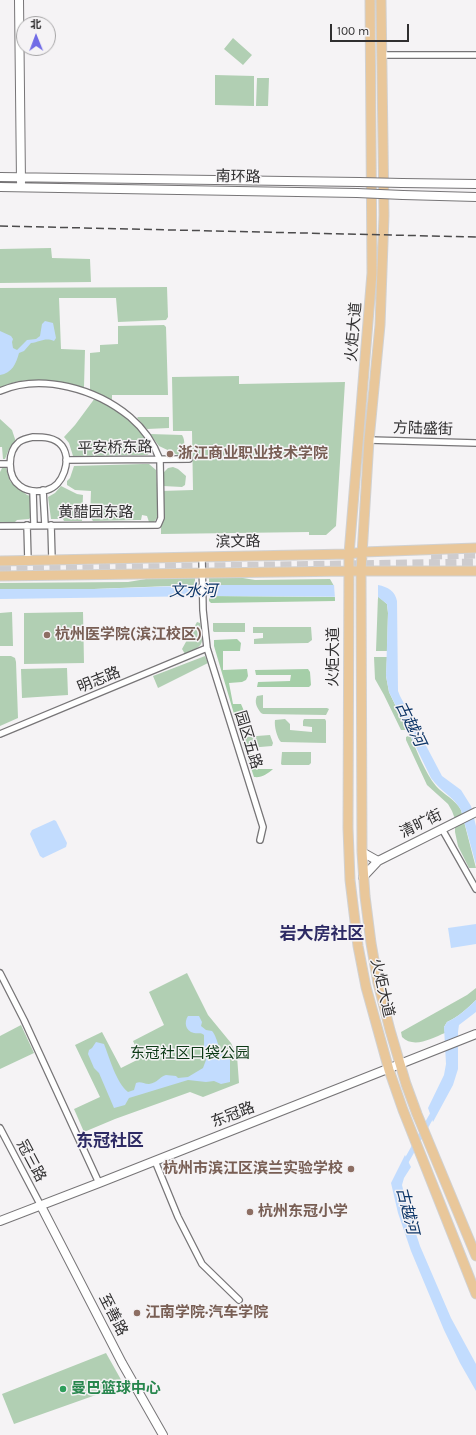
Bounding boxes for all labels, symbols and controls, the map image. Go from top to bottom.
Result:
north arrow [16,16,56,56]
scale bar [332,16,411,42]
text: 北 [30,18,41,31]
text: 100 m [337,24,369,38]
street label: 南环路 [215,168,261,186]
street label: 火炬大道 [342,301,366,363]
street label: 方陆盛街 [393,419,453,439]
street label: 平安桥东路 [77,438,153,458]
place label: 浙江商业职业技术学院 [178,445,328,463]
marker: 浙江商业职业技术学院 [165,449,175,459]
street label: 黄醋园东路 [59,504,133,522]
street label: 滨文路 [215,533,261,551]
water label: 文水河 [169,581,217,601]
place label: 杭州医学院(滨江校区) [55,626,202,644]
street label: 火炬大道 [325,627,343,687]
marker: 杭州医学院(滨江校区) [42,630,52,640]
street label: 明志路 [75,663,123,697]
water label: 古越河 [391,698,429,750]
street label: 园区五路 [231,709,265,771]
street label: 清旷街 [397,806,445,842]
district label: 岩大房社区 [280,924,364,944]
street label: 火炬大道 [366,957,398,1019]
park label: 东冠社区口袋公园 [130,1045,250,1063]
street label: 东冠路 [209,1099,257,1131]
district label: 东冠社区 [76,1131,144,1151]
street label: 冠三路 [12,1137,50,1185]
place label: 杭州市滨江区滨兰实验学校 [163,1160,343,1178]
marker: 杭州市滨江区滨兰实验学校 [346,1164,356,1174]
water label: 古越河 [392,1185,422,1237]
place label: 杭州东冠小学 [258,1203,348,1221]
marker: 杭州东冠小学 [245,1207,255,1217]
street label: 至善路 [95,1291,131,1339]
place label: 江南学院·汽车学院 [145,1304,268,1322]
marker: 江南学院·汽车学院 [132,1308,142,1318]
place label: 曼巴篮球中心 [71,1380,161,1398]
marker: 曼巴篮球中心 [58,1384,68,1394]

